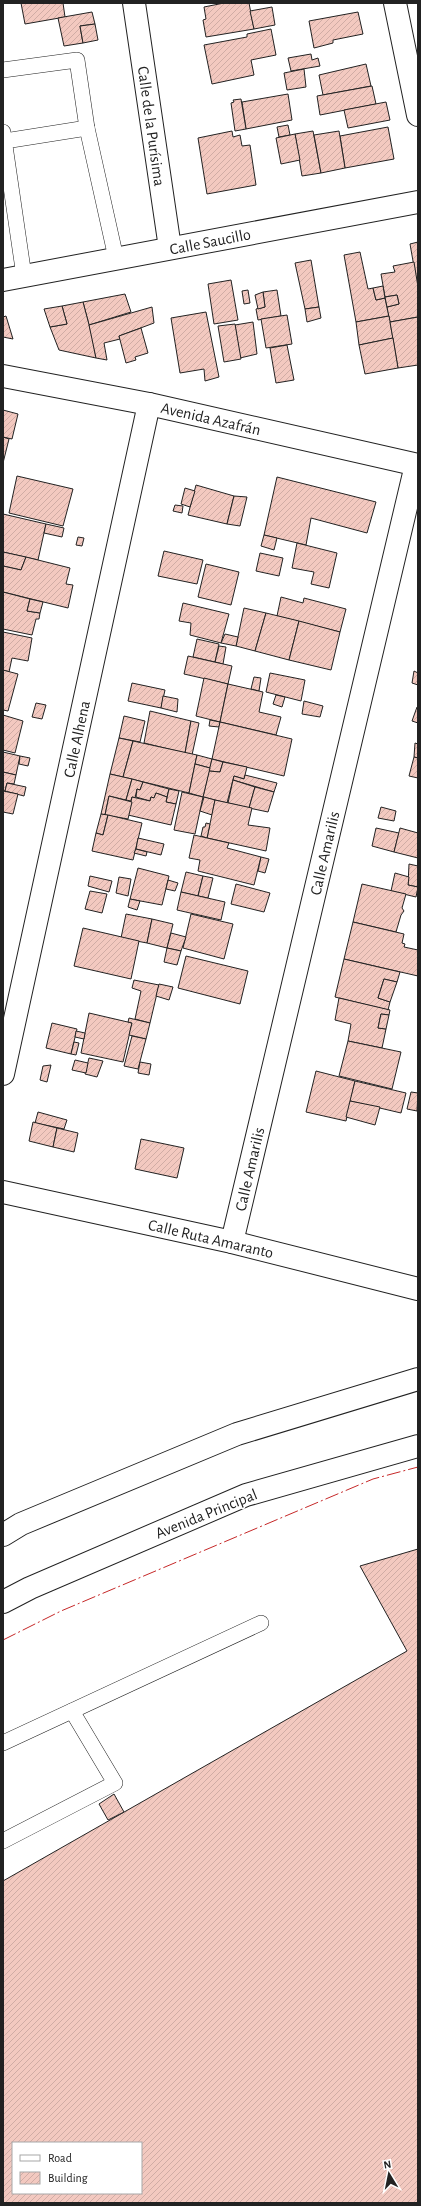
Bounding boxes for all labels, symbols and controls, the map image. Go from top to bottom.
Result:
street label: Calle de la Purísima [135,65,167,187]
street label: Calle Saucillo [168,226,252,258]
street label: Avenida Azafrán [159,400,262,438]
street label: Calle Alhena [61,699,93,779]
street label: Calle Amarilis [308,810,342,897]
street label: Calle Amarilis [233,1126,267,1213]
street label: Calle Ruta Amaranto [147,1217,275,1261]
street label: Avenida Principal [153,1486,260,1542]
legend [12,2142,142,2194]
text: Road [48,2152,72,2164]
north arrow [369,2154,409,2194]
text: N [383,2159,392,2171]
text: Building [48,2172,88,2184]

